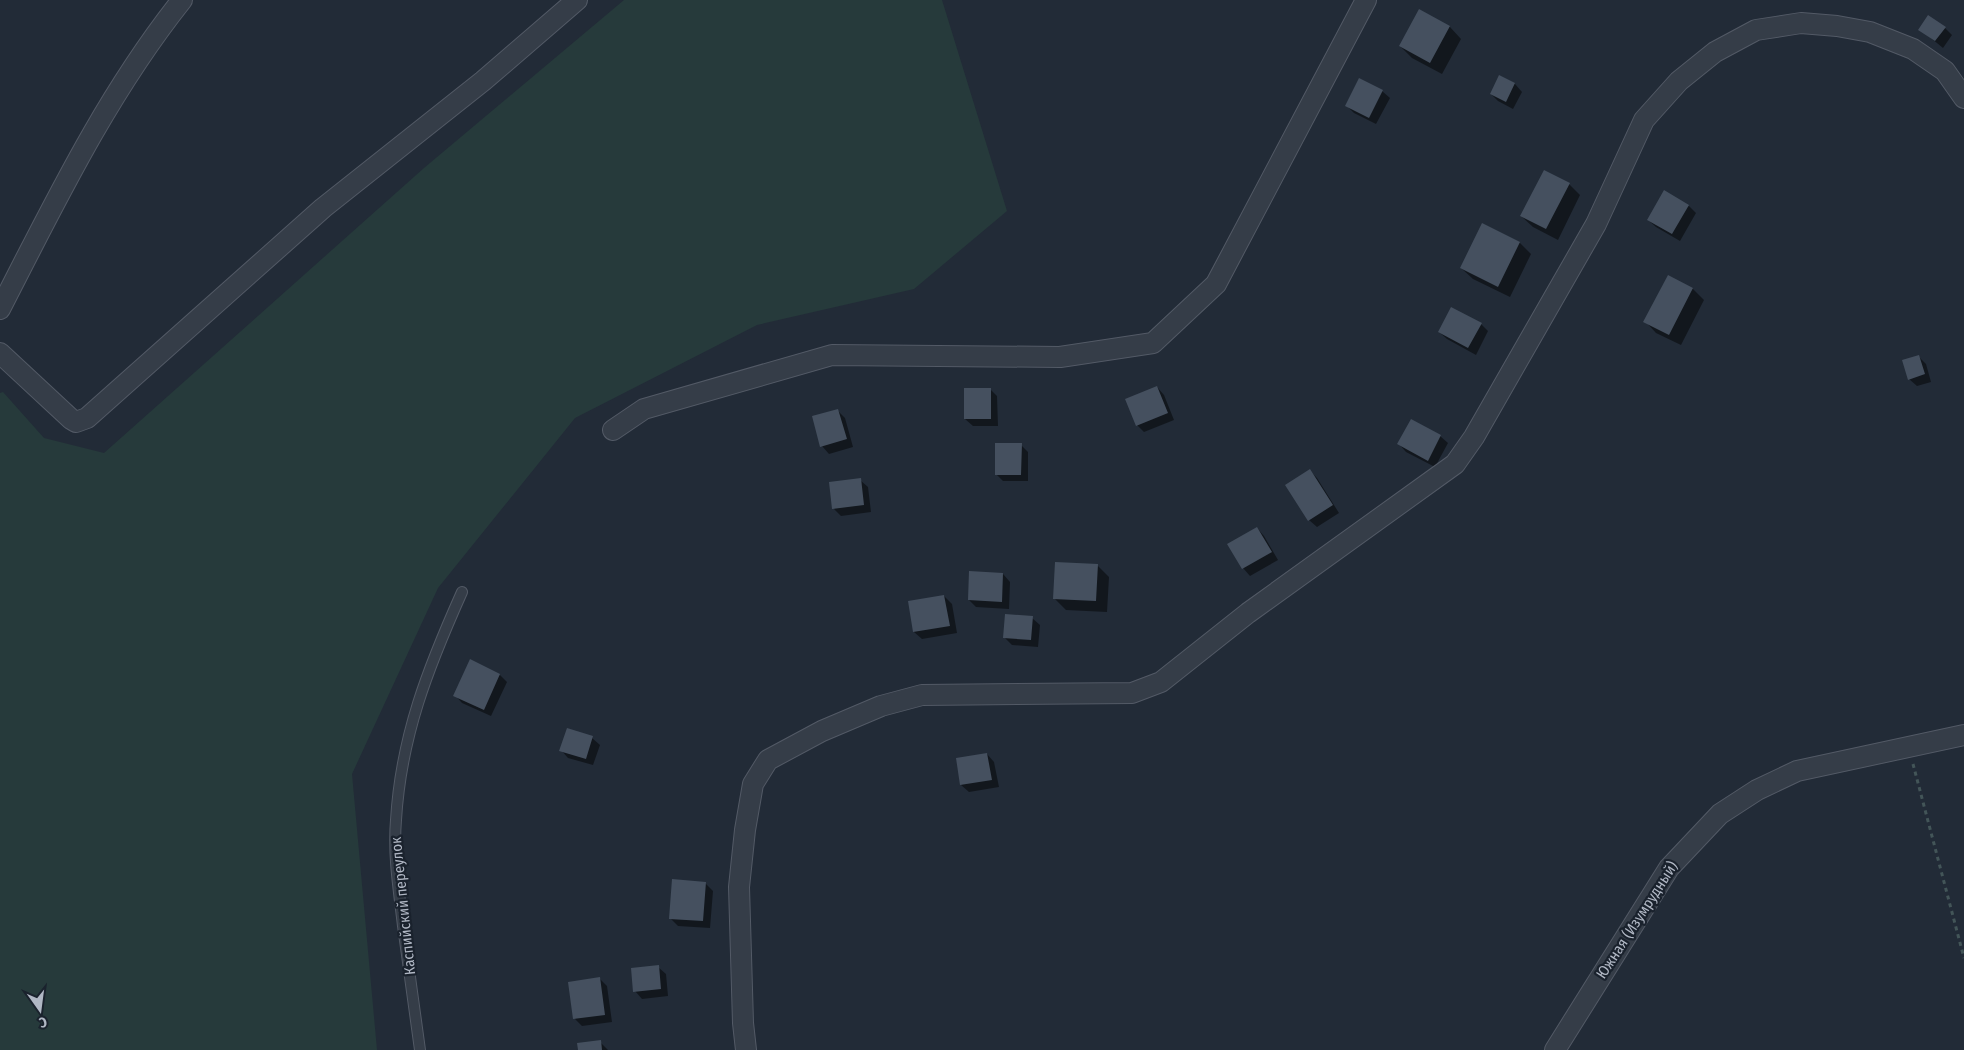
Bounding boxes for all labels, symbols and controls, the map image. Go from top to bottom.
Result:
street label: Каспийский переулок [387,836,419,976]
street label: Южная (Изумрудный) [1592,858,1682,982]
north arrow [15,985,65,1035]
text: С [37,1013,49,1031]

